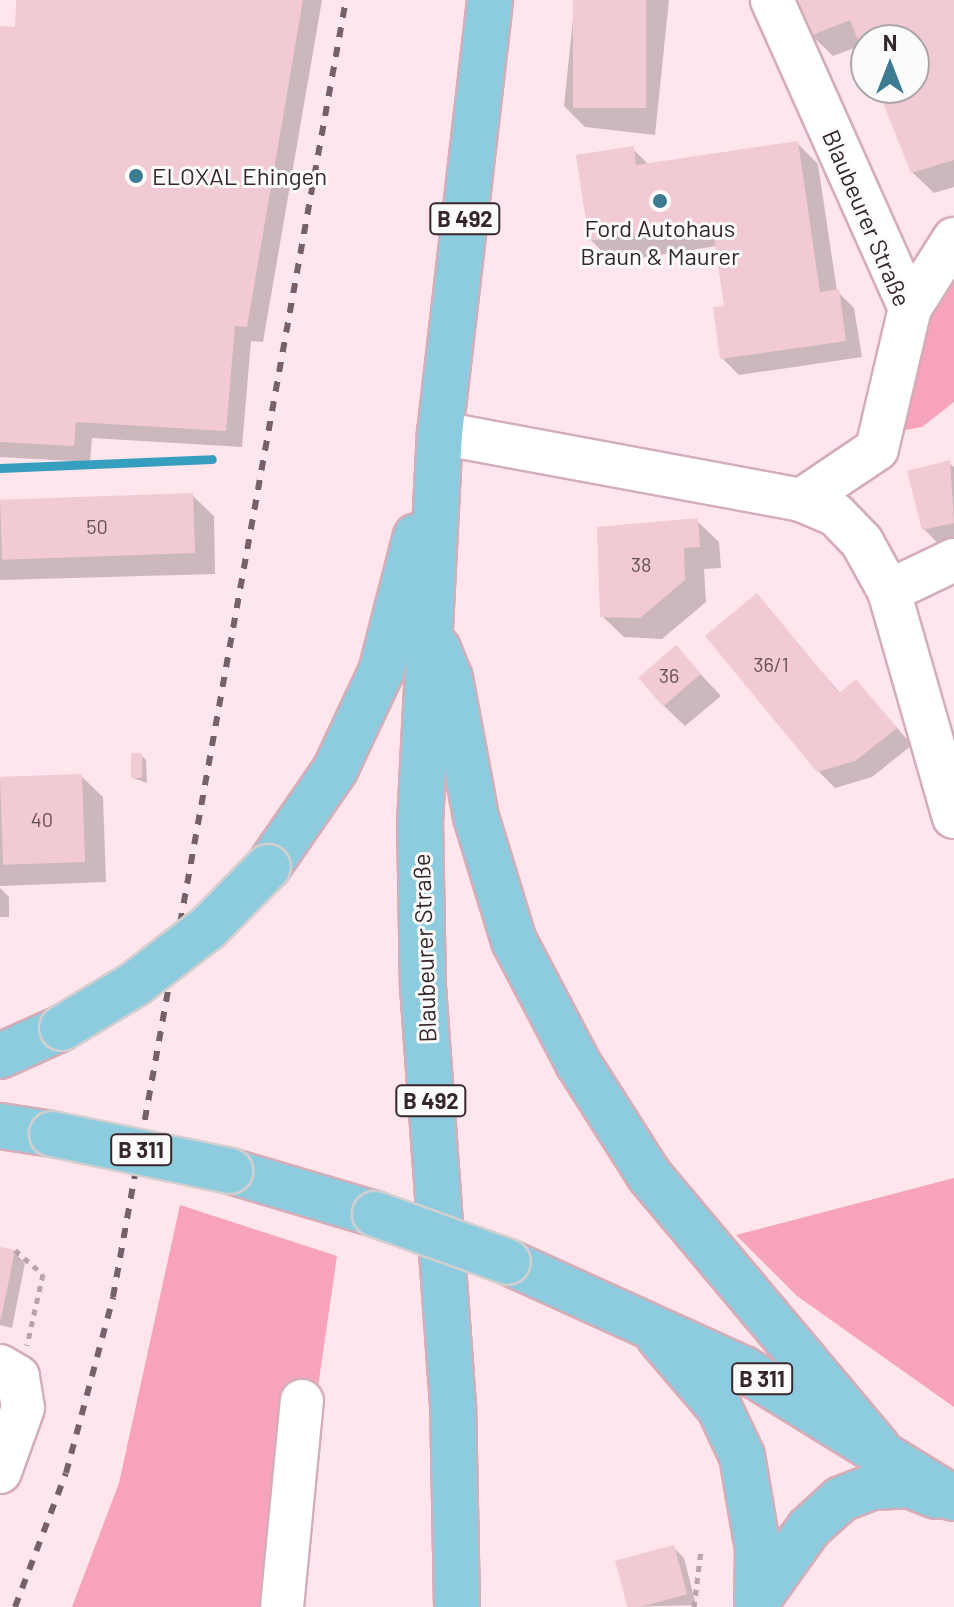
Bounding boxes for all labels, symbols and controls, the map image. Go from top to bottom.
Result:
north arrow [850,24,930,104]
text: N [883,29,897,55]
street label: Blaubeurer Straße [817,125,917,311]
place label: ELOXAL Ehingen [152,162,327,190]
marker: ELOXAL Ehingen [127,167,145,185]
marker: Ford Autohaus Braun & Maurer [651,192,669,210]
road number: B 492 [429,201,501,237]
place label: Ford Autohaus Braun & Maurer [580,214,740,270]
house number: 50 [86,514,108,538]
house number: 38 [631,552,651,576]
house number: 36/1 [753,652,789,676]
house number: 36 [659,663,679,687]
house number: 40 [31,807,53,831]
street label: Blaubeurer Straße [406,853,442,1043]
road number: B 492 [395,1083,467,1119]
road number: B 311 [109,1132,173,1168]
road number: B 311 [730,1361,794,1397]

